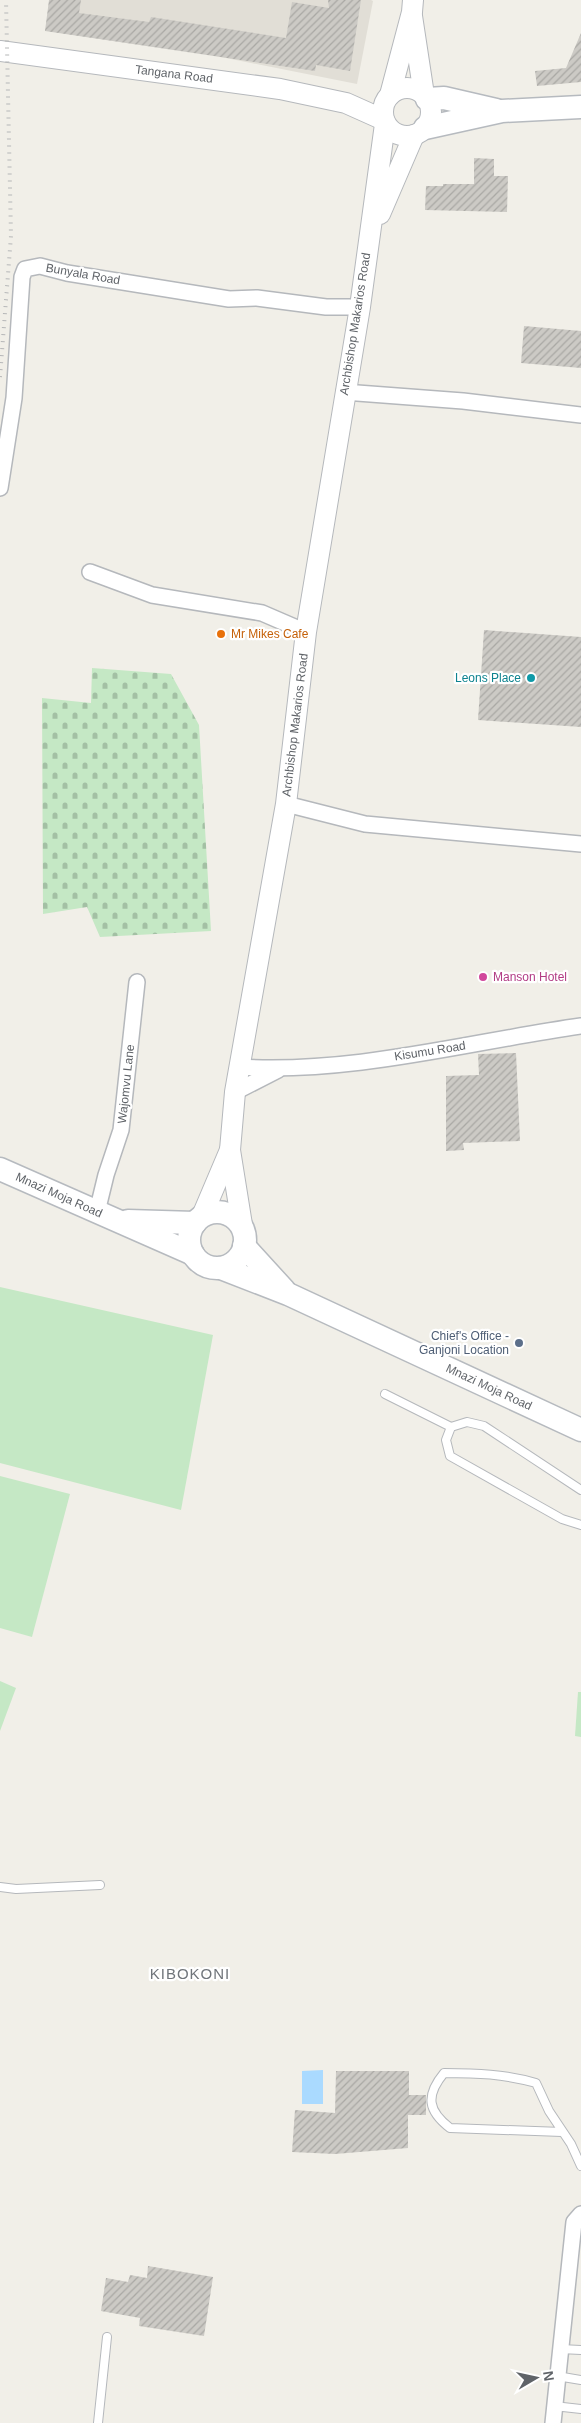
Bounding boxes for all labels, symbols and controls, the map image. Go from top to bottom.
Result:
street label: Tangana Road [134,62,214,86]
street label: Archbishop Makarios Road [337,252,373,396]
street label: Bunyala Road [45,261,121,287]
place label: Mr Mikes Cafe [231,627,309,641]
marker: Mr Mikes Cafe [215,628,227,640]
street label: Archbishop Makarios Road [279,653,311,797]
place label: Leons Place [455,671,521,685]
marker: Leons Place [525,672,537,684]
place label: Manson Hotel [493,970,567,984]
marker: Manson Hotel [477,971,489,983]
street label: Kisumu Road [393,1038,467,1064]
street label: Wajomvu Lane [115,1043,137,1124]
street label: Mnazi Moja Road [14,1170,104,1220]
place label: Chief's Office - Ganjoni Location [419,1329,509,1357]
marker: Chief's Office - Ganjoni Location [513,1337,525,1349]
street label: Mnazi Moja Road [444,1361,534,1413]
district label: KIBOKONI [150,1965,230,1982]
north arrow [511,2353,561,2403]
text: N [540,2370,558,2382]

